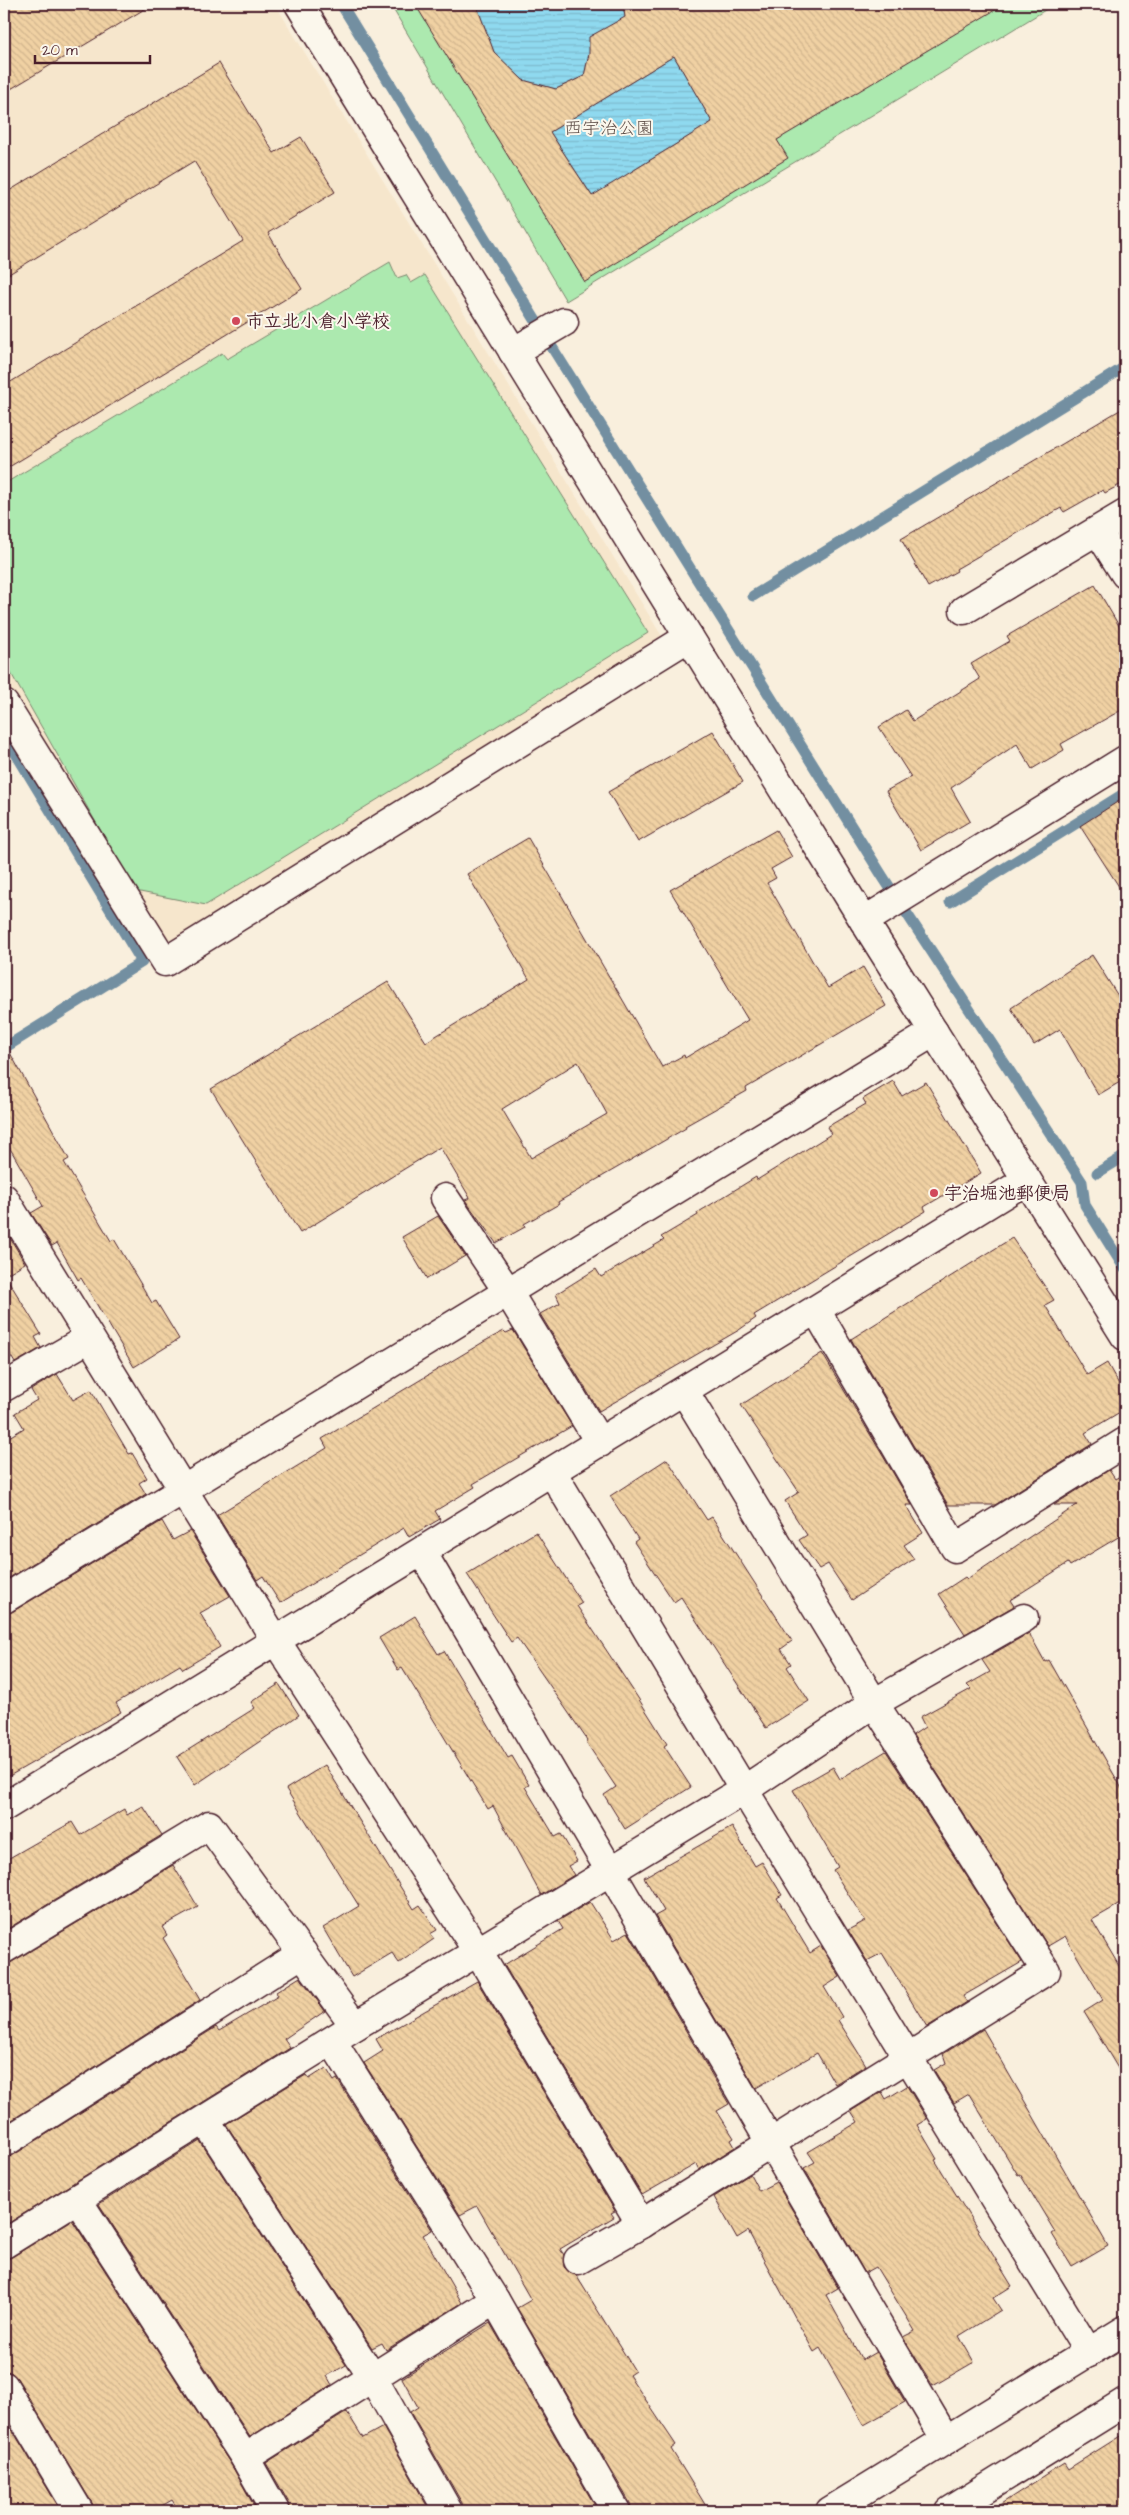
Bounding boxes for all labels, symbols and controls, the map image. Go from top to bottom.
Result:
scale bar [35,32,150,64]
text: 20 m [42,40,78,61]
park label: 西宇治公園 [564,116,654,141]
place label: 市立北小倉小学校 [246,309,390,334]
marker: 市立北小倉小学校 [230,315,242,327]
place label: 宇治堀池郵便局 [944,1181,1070,1206]
marker: 宇治堀池郵便局 [928,1187,940,1199]

